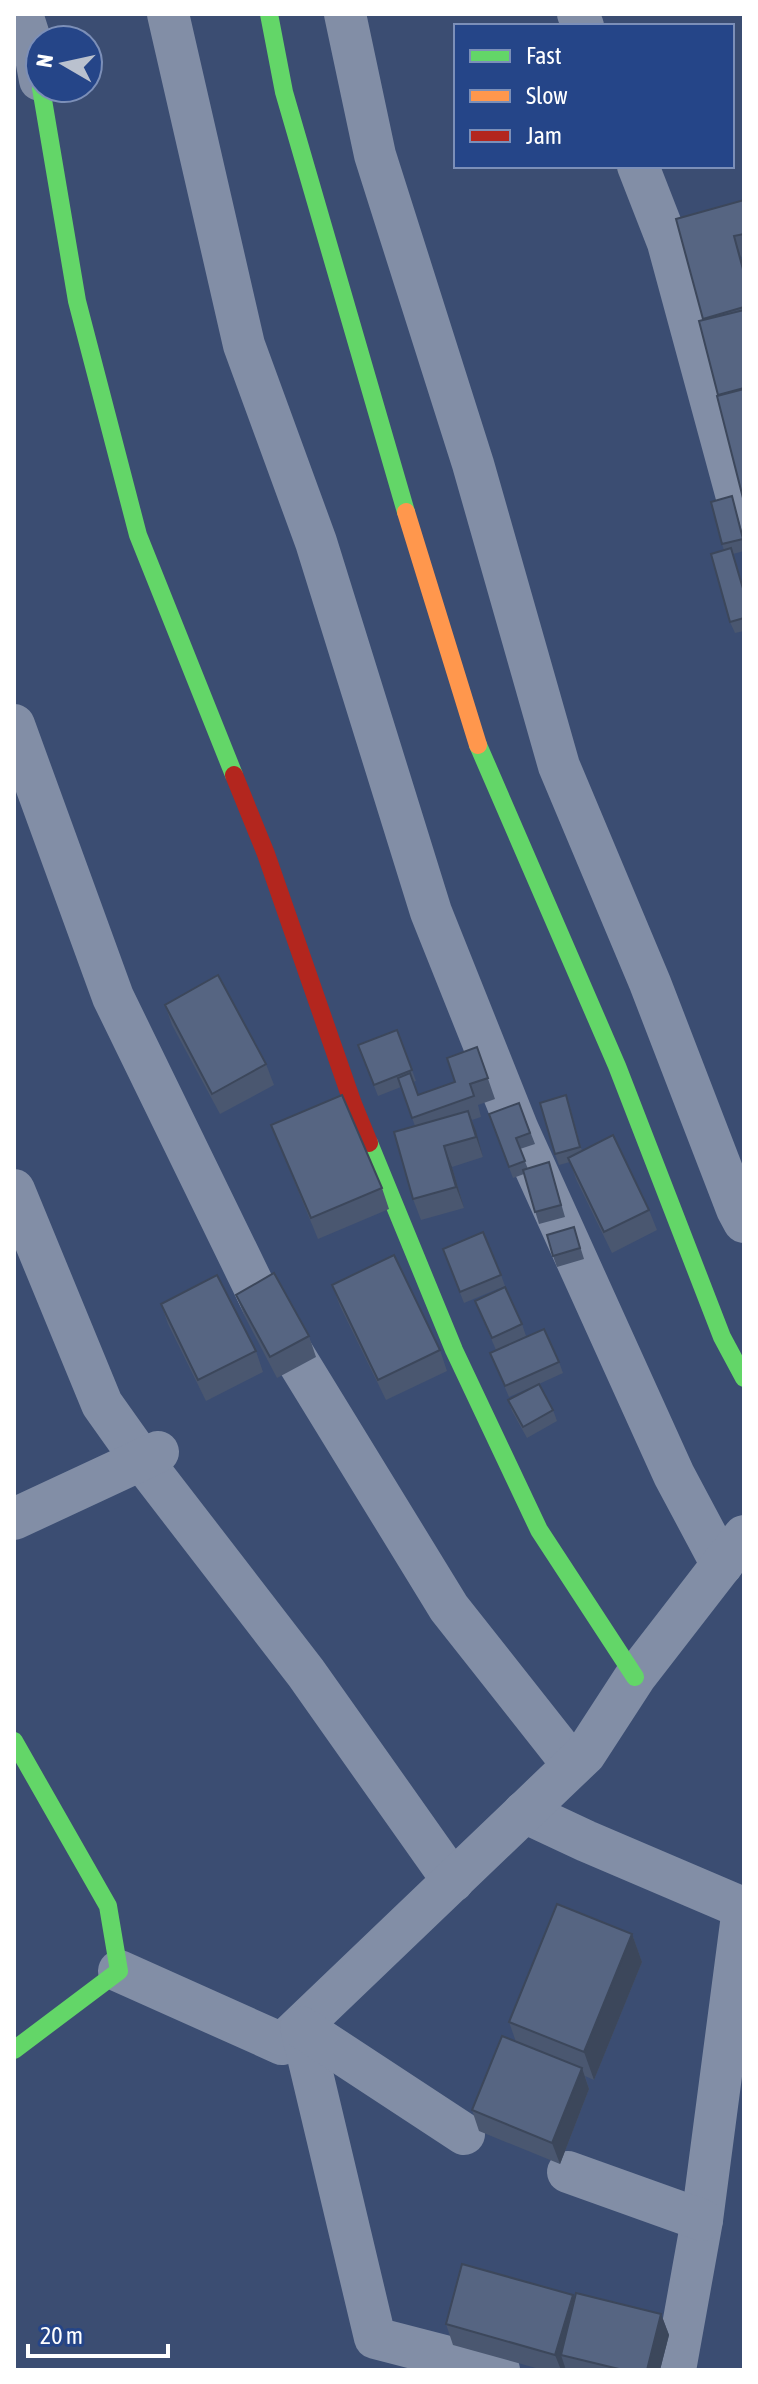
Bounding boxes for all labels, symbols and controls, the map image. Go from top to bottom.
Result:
north arrow [24,24,104,104]
legend [454,24,734,168]
text: Fast [526,42,562,69]
text: N [30,52,58,69]
text: Slow [526,82,568,109]
text: Jam [526,122,562,149]
scale bar [28,2308,168,2358]
text: 20 m [40,2322,83,2349]

